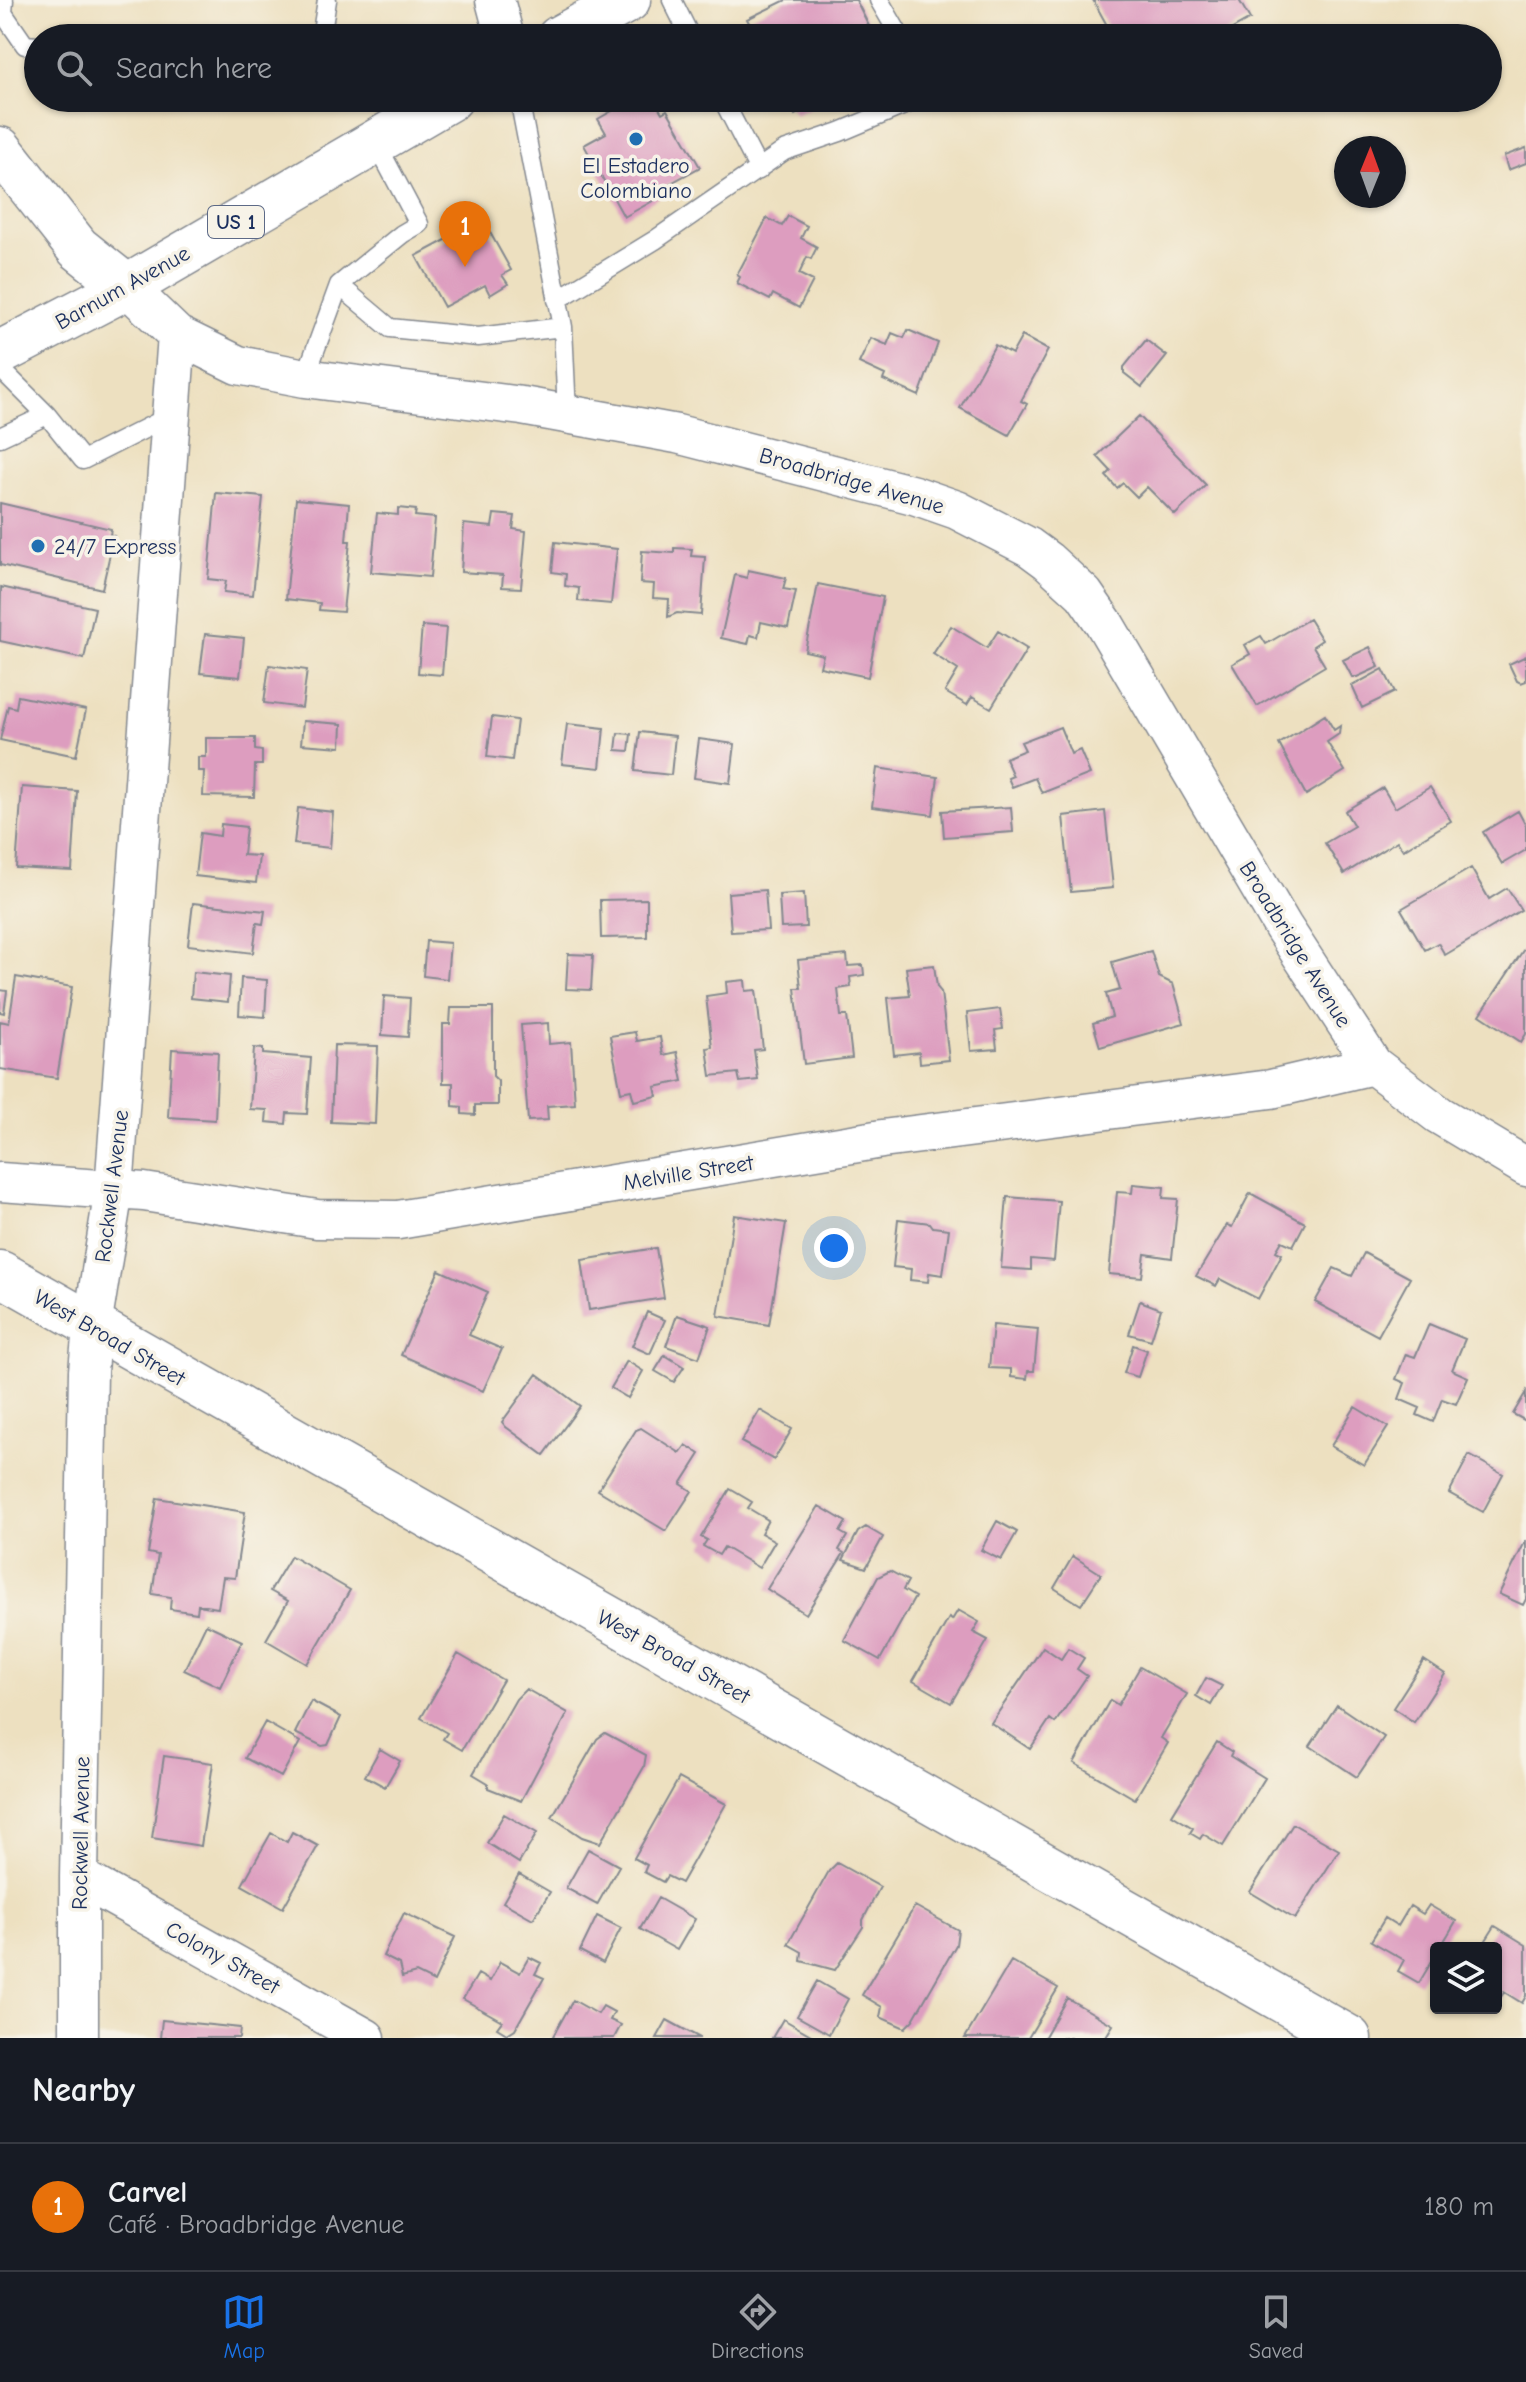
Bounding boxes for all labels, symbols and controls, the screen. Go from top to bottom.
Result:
search box [24,24,1502,112]
icon: search [52,46,96,90]
text: Search here [116,51,272,86]
marker: El Estadero Colombiano [627,130,645,148]
north arrow [1334,136,1406,208]
place label: El Estadero Colombiano [580,153,692,204]
pin: 1 [439,201,491,267]
road number: US 1 [208,206,264,238]
street label: Barnum Avenue [51,240,194,336]
street label: Broadbridge Avenue [756,442,947,520]
place label: 24/7 Express [54,534,176,560]
marker: 24/7 Express [29,537,47,555]
street label: Broadbridge Avenue [1234,857,1357,1032]
street label: Rockwell Avenue [90,1108,134,1264]
street label: Melville Street [621,1150,756,1196]
your location [814,1228,854,1268]
street label: West Broad Street [29,1284,190,1392]
street label: West Broad Street [593,1604,755,1710]
street label: Rockwell Avenue [67,1756,95,1910]
street label: Colony Street [161,1916,285,2000]
map controls [1430,1942,1502,2014]
button: layers [1430,1942,1502,2014]
text: Nearby [32,2070,135,2110]
text: Carvel [108,2175,187,2210]
text: 1 [53,2192,63,2222]
text: 180 m [1424,2192,1494,2222]
text: Café · Broadbridge Avenue [108,2210,404,2240]
tab: Map [222,2290,266,2364]
tab: Directions [711,2290,804,2364]
tab: Saved [1249,2290,1304,2364]

